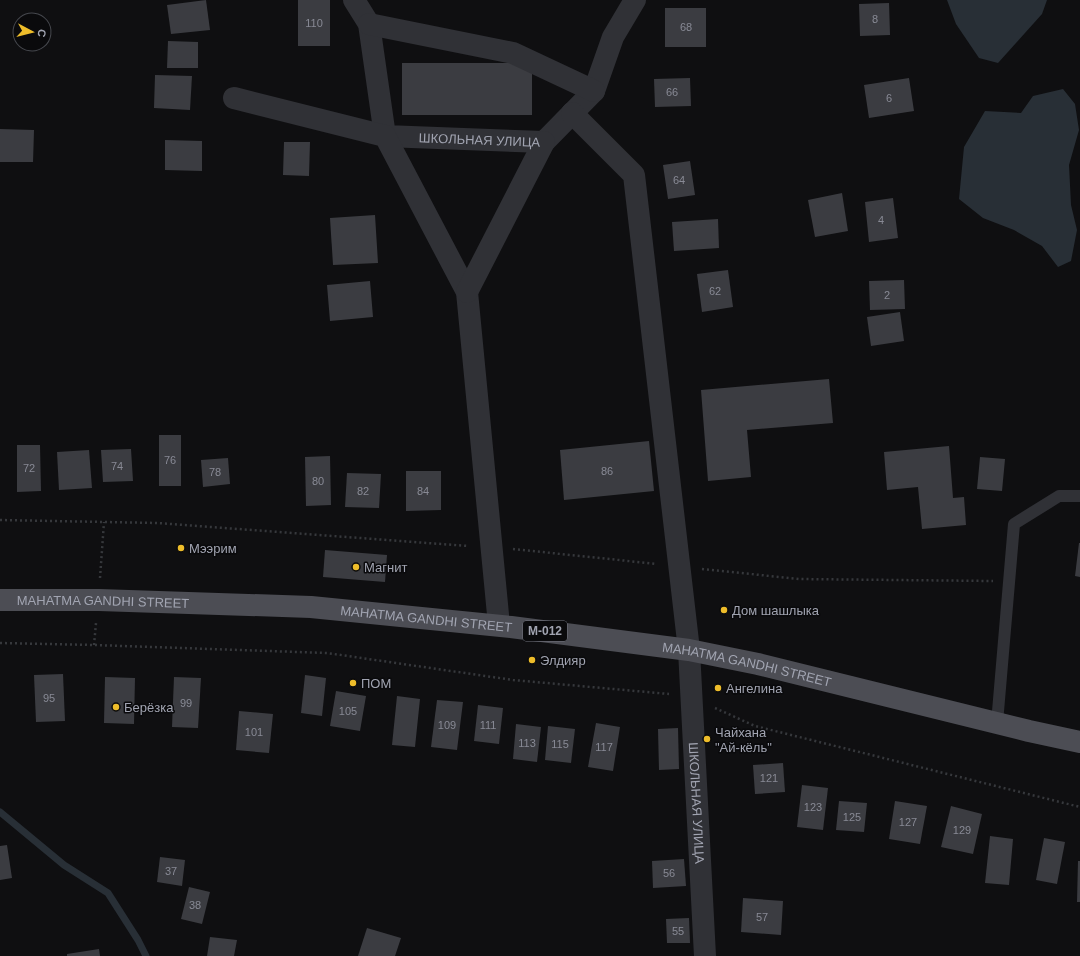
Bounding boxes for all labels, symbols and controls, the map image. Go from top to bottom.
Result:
north arrow [12,12,52,52]
house number: 8 [872,13,878,25]
house number: 110 [305,17,323,29]
house number: 68 [680,21,692,33]
text: С [35,29,48,38]
house number: 66 [666,86,678,98]
house number: 6 [886,92,892,104]
street label: ШКОЛЬНАЯ УЛИЦА [419,130,541,150]
house number: 64 [673,174,685,186]
house number: 4 [878,214,884,226]
house number: 62 [709,285,721,297]
house number: 2 [884,289,890,301]
house number: 76 [164,454,176,466]
house number: 74 [111,460,123,472]
house number: 72 [23,462,35,474]
house number: 86 [601,465,613,477]
house number: 78 [209,466,221,478]
house number: 80 [312,475,324,487]
house number: 82 [357,485,369,497]
house number: 84 [417,485,429,497]
place label: Мээрим [189,541,237,556]
marker: Мээрим [176,543,186,553]
place label: Магнит [364,560,407,575]
marker: Магнит [351,562,361,572]
street label: MAHATMA GANDHI STREET [17,593,190,611]
street label: MAHATMA GANDHI STREET [340,603,513,635]
place label: Дом шашлыка [732,603,820,618]
marker: Дом шашлыка [719,605,729,615]
road number: М-012 [523,621,567,641]
street label: MAHATMA GANDHI STREET [661,640,833,690]
place label: Элдияр [540,653,586,668]
marker: Элдияр [527,655,537,665]
place label: ПОМ [361,676,391,691]
marker: ПОМ [348,678,358,688]
place label: Ангелина [726,681,783,696]
marker: Ангелина [713,683,723,693]
house number: 95 [43,692,55,704]
house number: 99 [180,697,192,709]
place label: Берёзка [124,700,174,715]
marker: Берёзка [111,702,121,712]
house number: 105 [339,705,357,717]
house number: 109 [438,719,456,731]
house number: 111 [480,719,496,731]
place label: Чайхана "Ай-кёль" [715,725,772,755]
house number: 101 [245,726,263,738]
marker: Чайхана "Ай-кёль" [702,734,712,744]
house number: 113 [518,737,536,749]
house number: 115 [551,738,569,750]
house number: 117 [595,741,613,753]
street label: ШКОЛЬНАЯ УЛИЦА [686,742,707,864]
house number: 121 [760,772,778,784]
house number: 123 [804,801,822,813]
house number: 125 [843,811,861,823]
house number: 127 [899,816,917,828]
house number: 129 [953,824,971,836]
house number: 37 [165,865,177,877]
house number: 56 [663,867,675,879]
house number: 38 [189,899,201,911]
house number: 57 [756,911,768,923]
house number: 55 [672,925,684,937]

